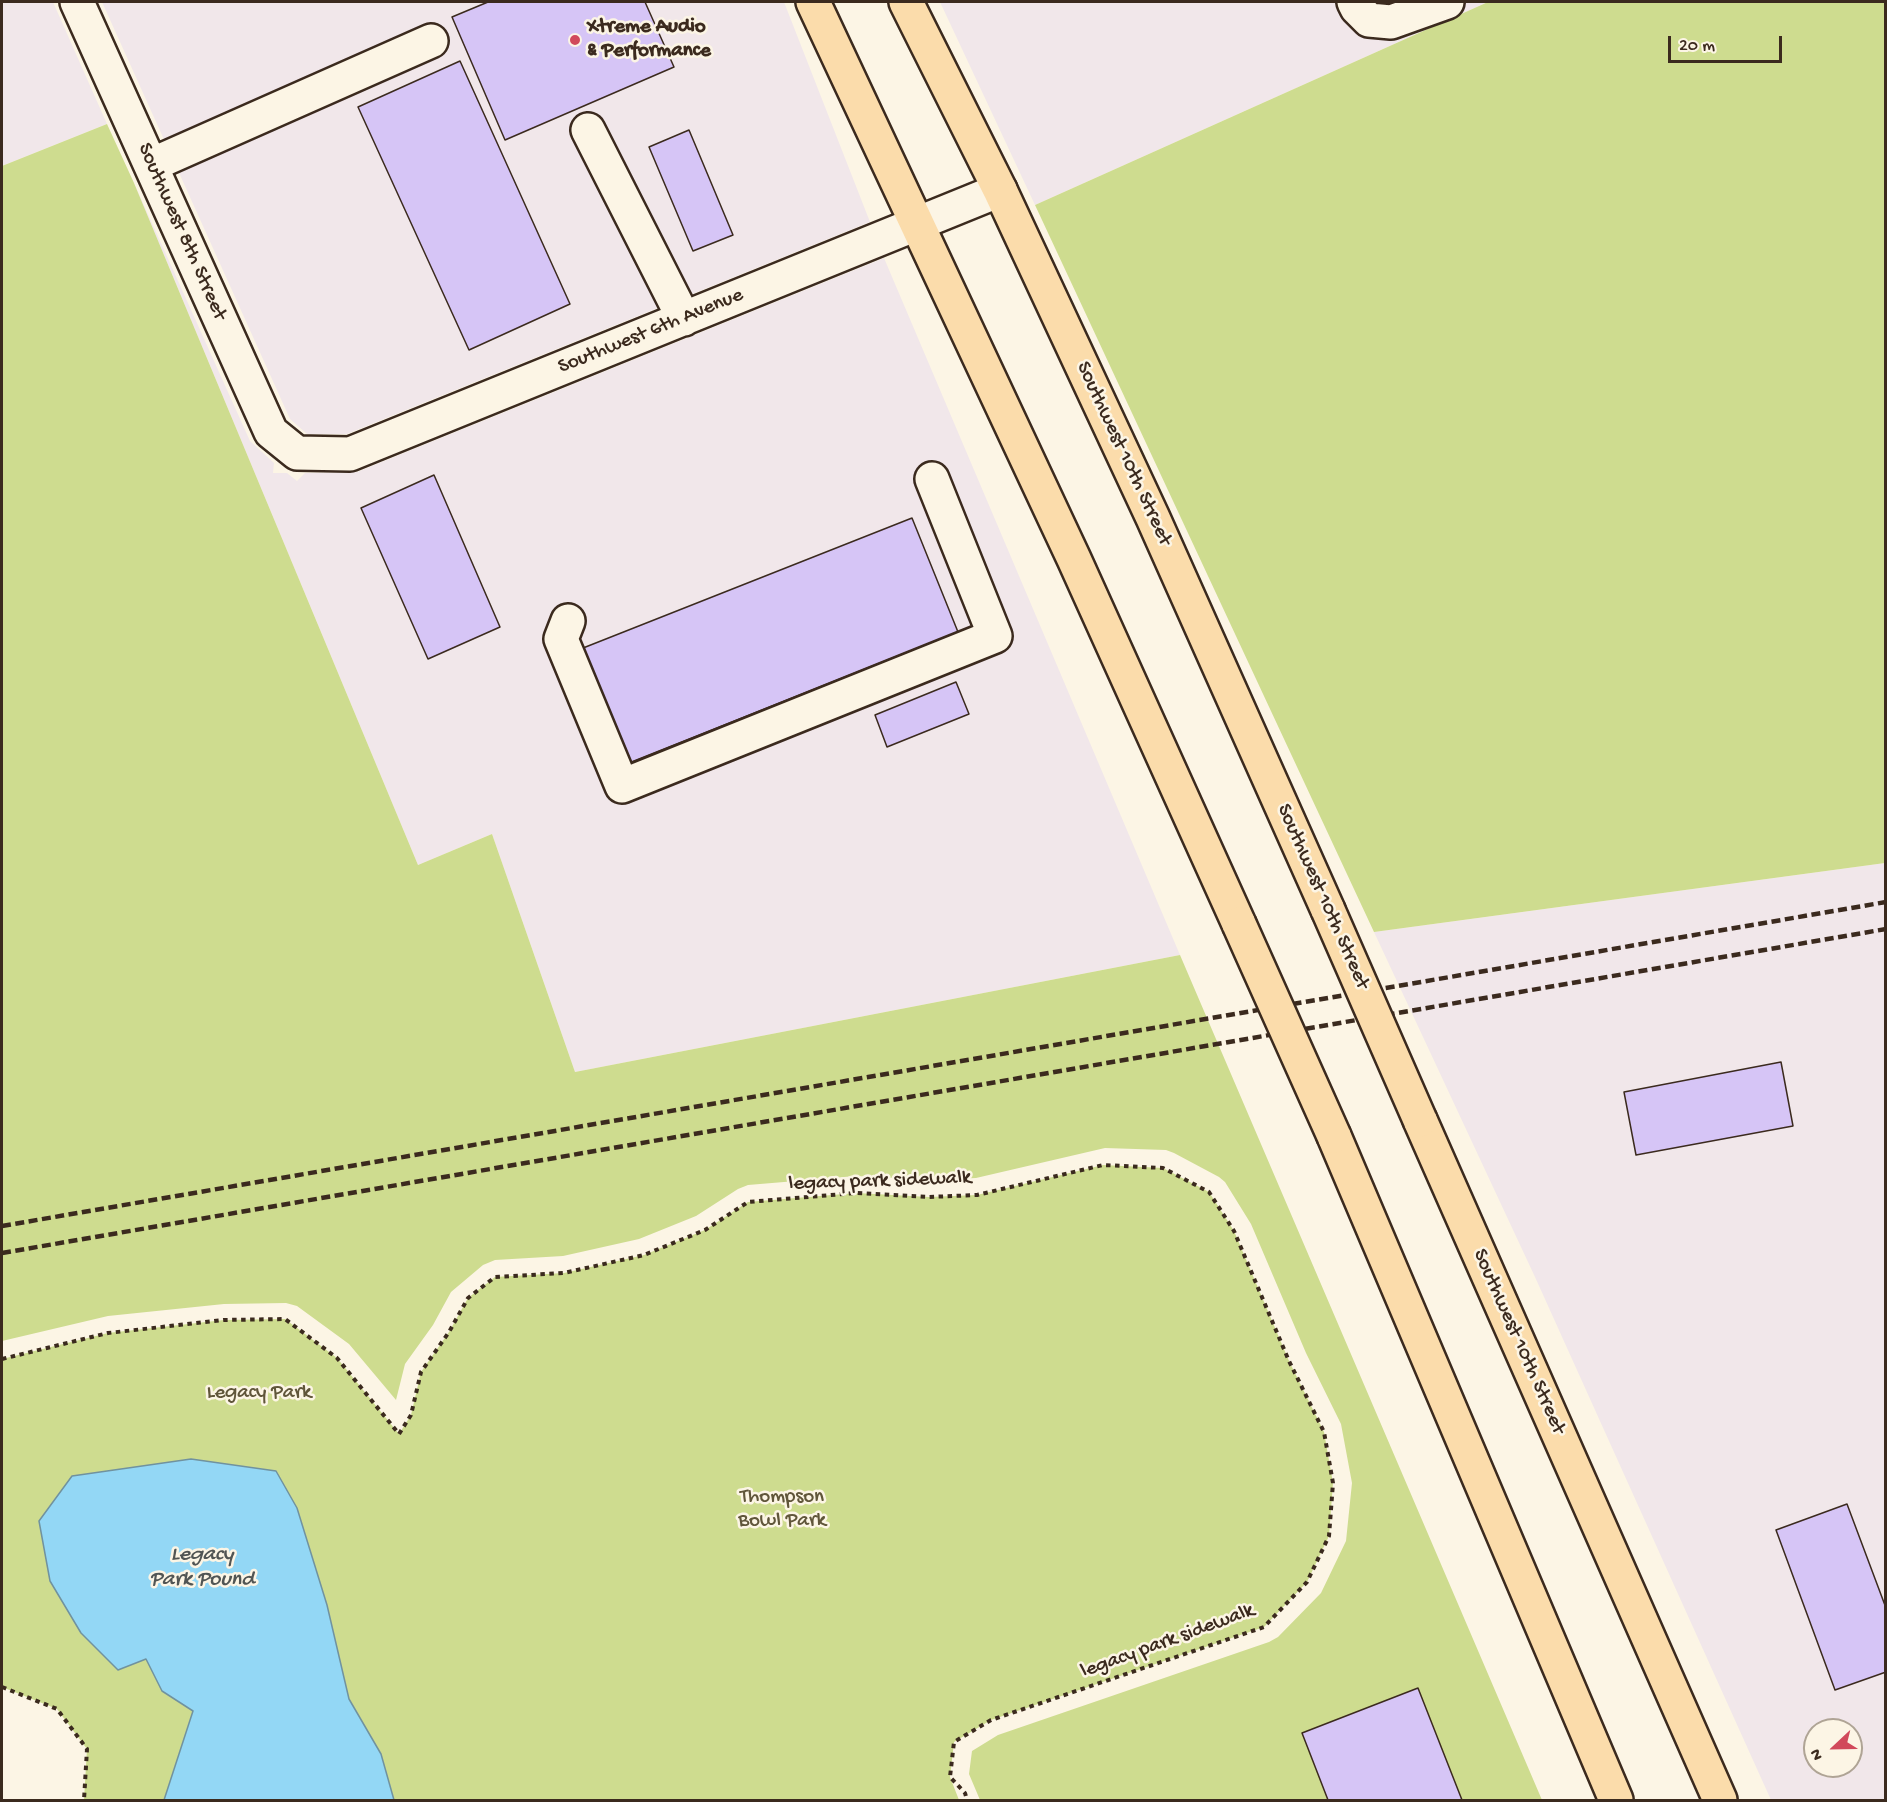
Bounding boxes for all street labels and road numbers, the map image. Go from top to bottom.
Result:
street label: Southwest 8th Street [131,140,231,324]
street label: Southwest 6th Avenue [555,283,747,381]
street label: Southwest 10th Street [1069,358,1177,550]
street label: Southwest 10th Street [1270,801,1374,993]
street label: legacy park sidewalk [788,1166,972,1198]
street label: Southwest 10th Street [1466,1246,1570,1438]
street label: legacy park sidewalk [1078,1599,1258,1685]

